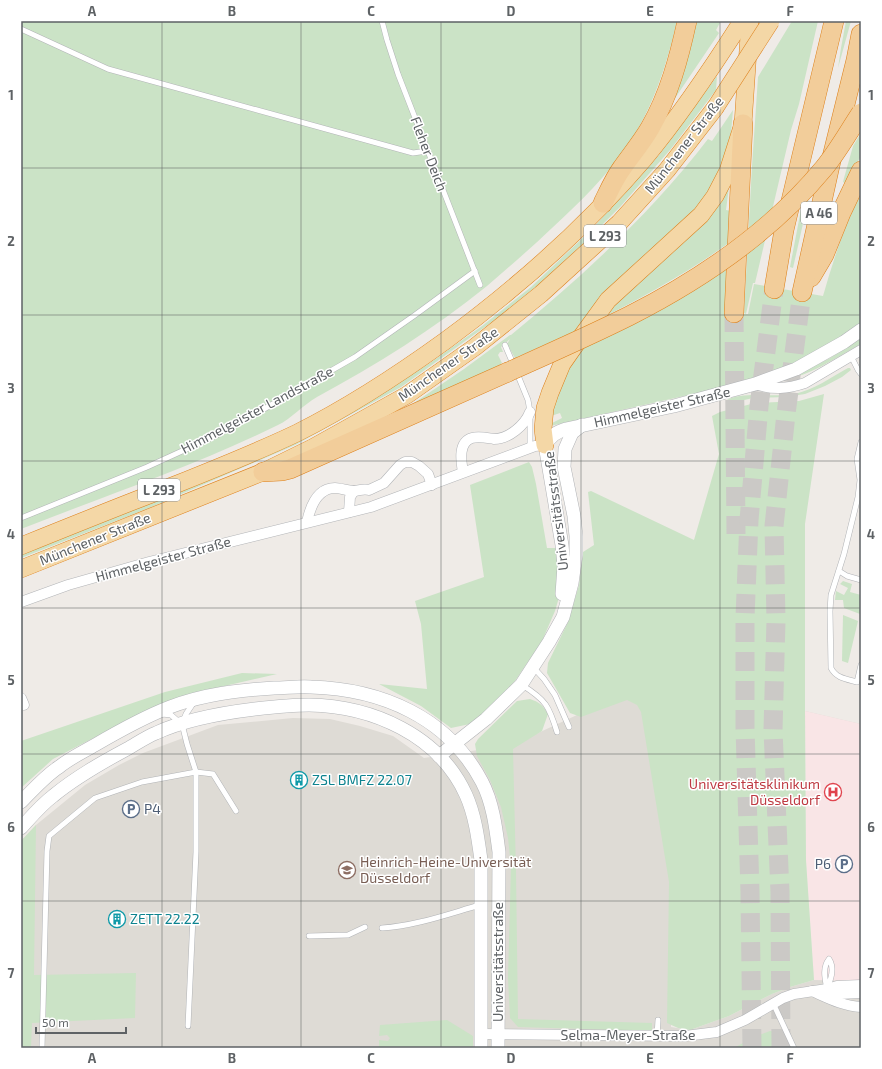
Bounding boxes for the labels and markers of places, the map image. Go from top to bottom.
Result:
building icon: ZSL BMFZ 22.07 [289,770,309,790]
place label: ZSL BMFZ 22.07 [312,771,412,788]
place label: Universitätsklinikum Düsseldorf [689,775,821,808]
hospital icon: Universitätsklinikum Düsseldorf [823,782,843,802]
parking icon: P4 [121,799,141,819]
place label: P4 [144,800,161,817]
place label: Heinrich-Heine-Universität Düsseldorf [360,853,531,886]
parking icon: P6 [834,854,854,874]
place label: P6 [815,855,831,872]
school or university icon: Heinrich-Heine-Universität Düsseldorf [337,860,357,880]
building icon: ZETT 22.22 [107,909,127,929]
place label: ZETT 22.22 [130,910,200,927]

